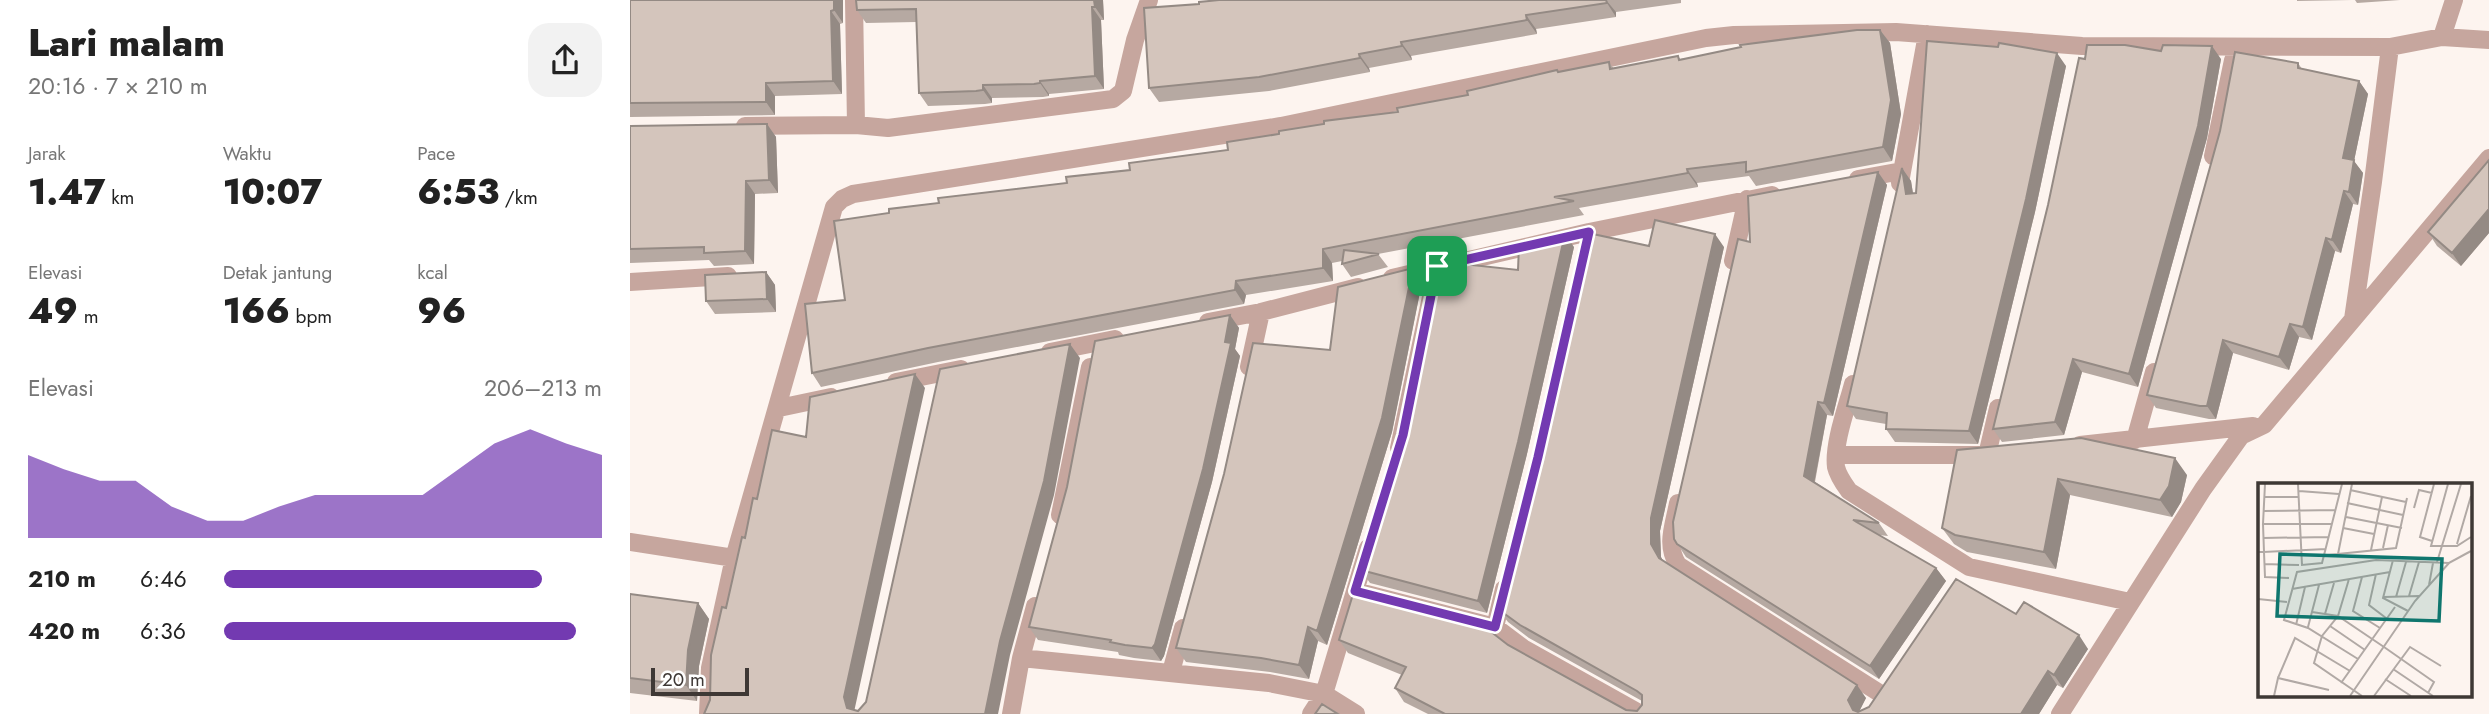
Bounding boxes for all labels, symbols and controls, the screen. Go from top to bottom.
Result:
text: Lari malam [28,15,225,70]
button: share [528,23,602,97]
text: 20:16 · 7 × 210 m [28,69,208,103]
text: Jarak [28,140,66,167]
text: Waktu [223,140,272,167]
text: Pace [417,140,455,167]
text: 1.47 [28,167,106,217]
text: 10:07 [223,167,322,217]
text: 6:53 [417,167,499,217]
text: km [106,184,134,211]
text: /km [499,184,538,211]
pin [1407,236,1467,296]
icon: arrive [1418,247,1456,285]
text: Elevasi [28,259,82,286]
text: Detak jantung [223,259,332,286]
text: kcal [417,259,448,286]
text: 49 [28,286,78,336]
text: 166 [223,286,290,336]
text: 96 [417,286,466,336]
text: m [78,303,99,330]
text: bpm [290,303,332,330]
text: Elevasi [28,371,94,405]
text: 206–213 m [484,371,602,405]
inset map [2258,483,2472,696]
text: 210 m [28,562,96,596]
text: 6:46 [140,562,187,596]
text: 420 m [28,614,100,648]
text: 6:36 [140,614,186,648]
scale bar [651,665,749,697]
text: 20 m [662,666,705,693]

